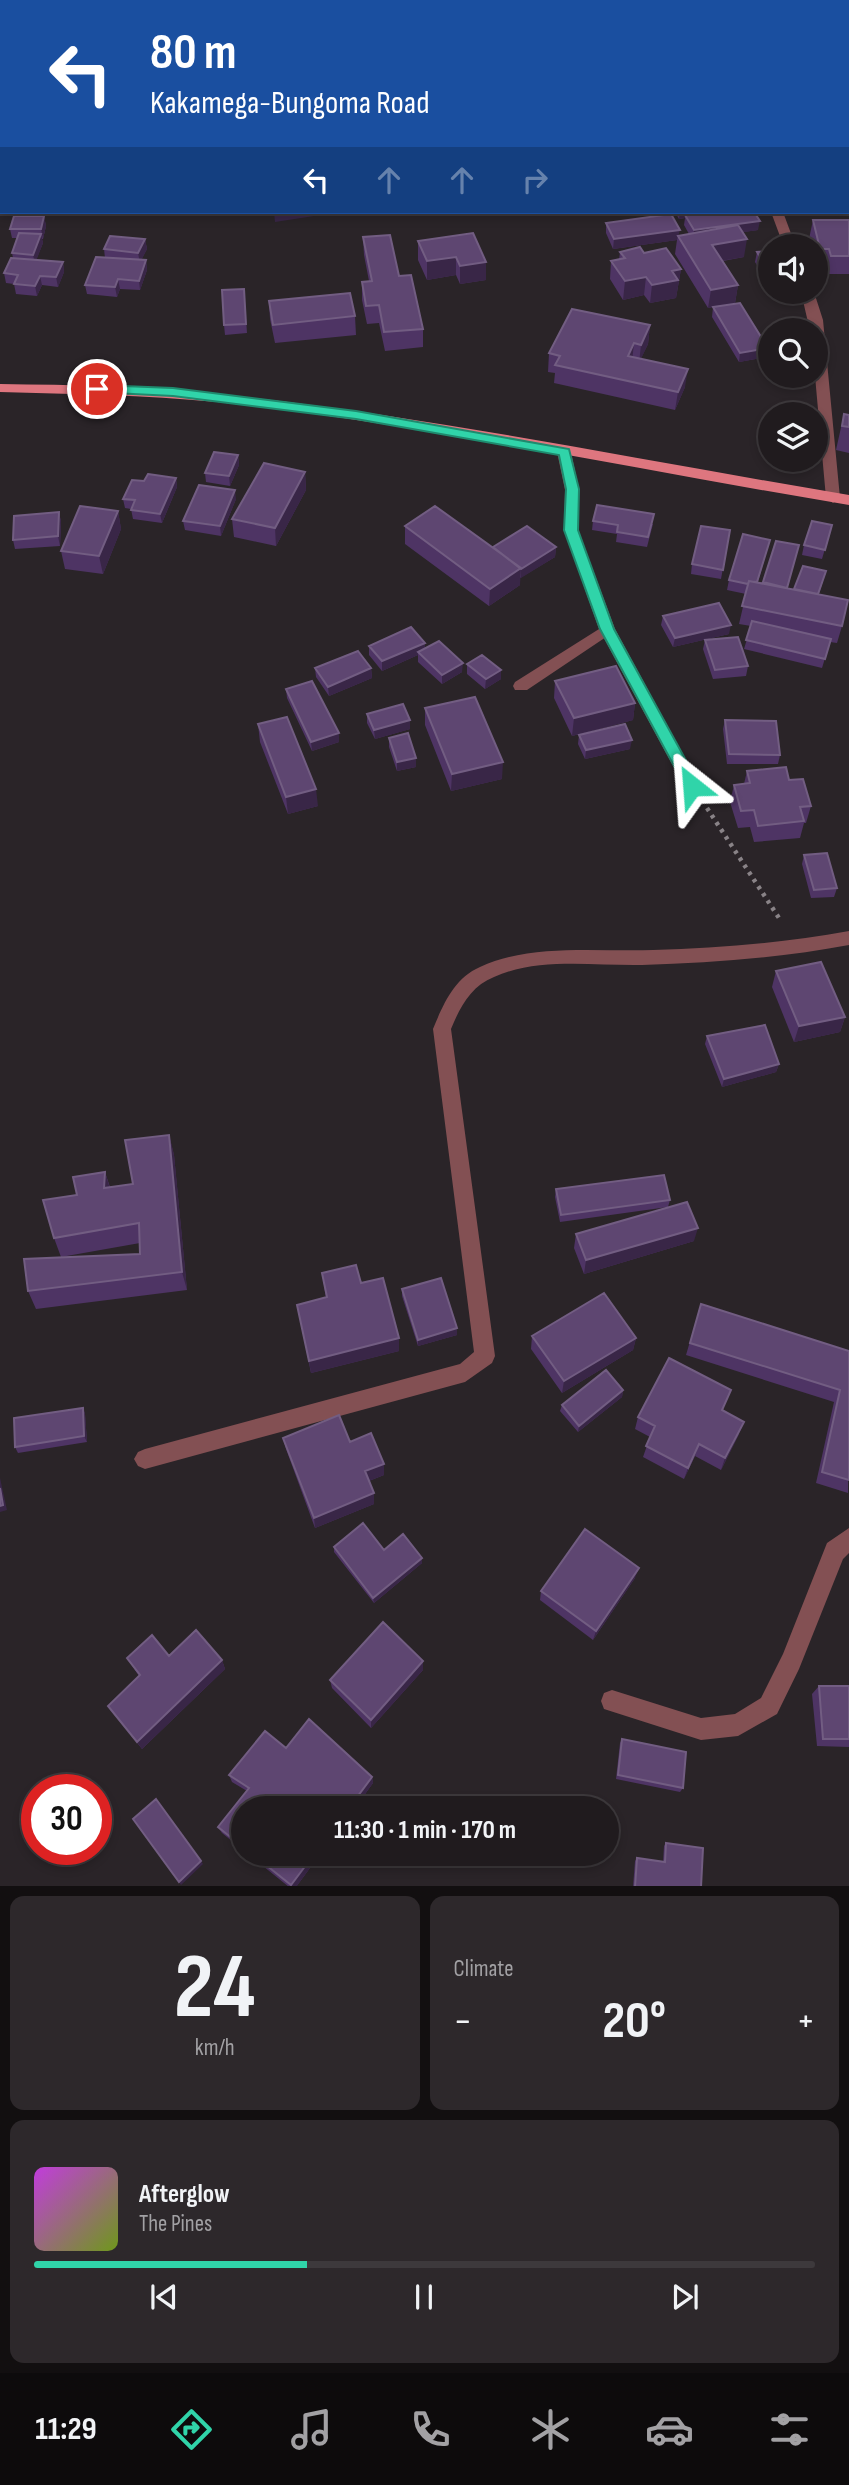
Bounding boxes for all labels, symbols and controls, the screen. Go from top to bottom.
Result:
text: 80 m [150,24,237,83]
icon: left [35,28,126,119]
text: Kakamega-Bungoma Road [150,84,430,123]
icon: left [297,161,335,199]
icon: ahead [370,161,408,199]
icon: ahead [443,161,481,199]
icon: right [516,161,554,199]
map controls [758,234,828,472]
button: sound [758,234,828,304]
button: search [758,318,828,388]
pin [67,359,127,419]
icon: arrive [78,370,116,408]
button: layers [758,402,828,472]
position arrow [655,749,729,823]
speed limit sign: 30 [21,1774,112,1865]
text: 11:30 · 1 min · 170 m [334,1815,516,1846]
text: 24 [174,1934,256,2043]
text: Climate [454,1955,513,1983]
text: 20° [602,1990,666,2053]
text: − [454,1999,472,2044]
text: + [796,1999,815,2044]
text: km/h [195,2034,235,2062]
text: Afterglow [139,2179,230,2210]
text: The Pines [139,2210,212,2238]
icon: previous [145,2278,183,2316]
icon: pause [405,2278,443,2316]
icon: next [666,2278,704,2316]
icon: directions [167,2405,216,2454]
icon: music [287,2405,336,2454]
icon: phone [406,2405,455,2454]
icon: climate [526,2405,575,2454]
icon: car [645,2405,694,2454]
icon: filters [765,2405,814,2454]
text: 11:29 [35,2410,97,2449]

